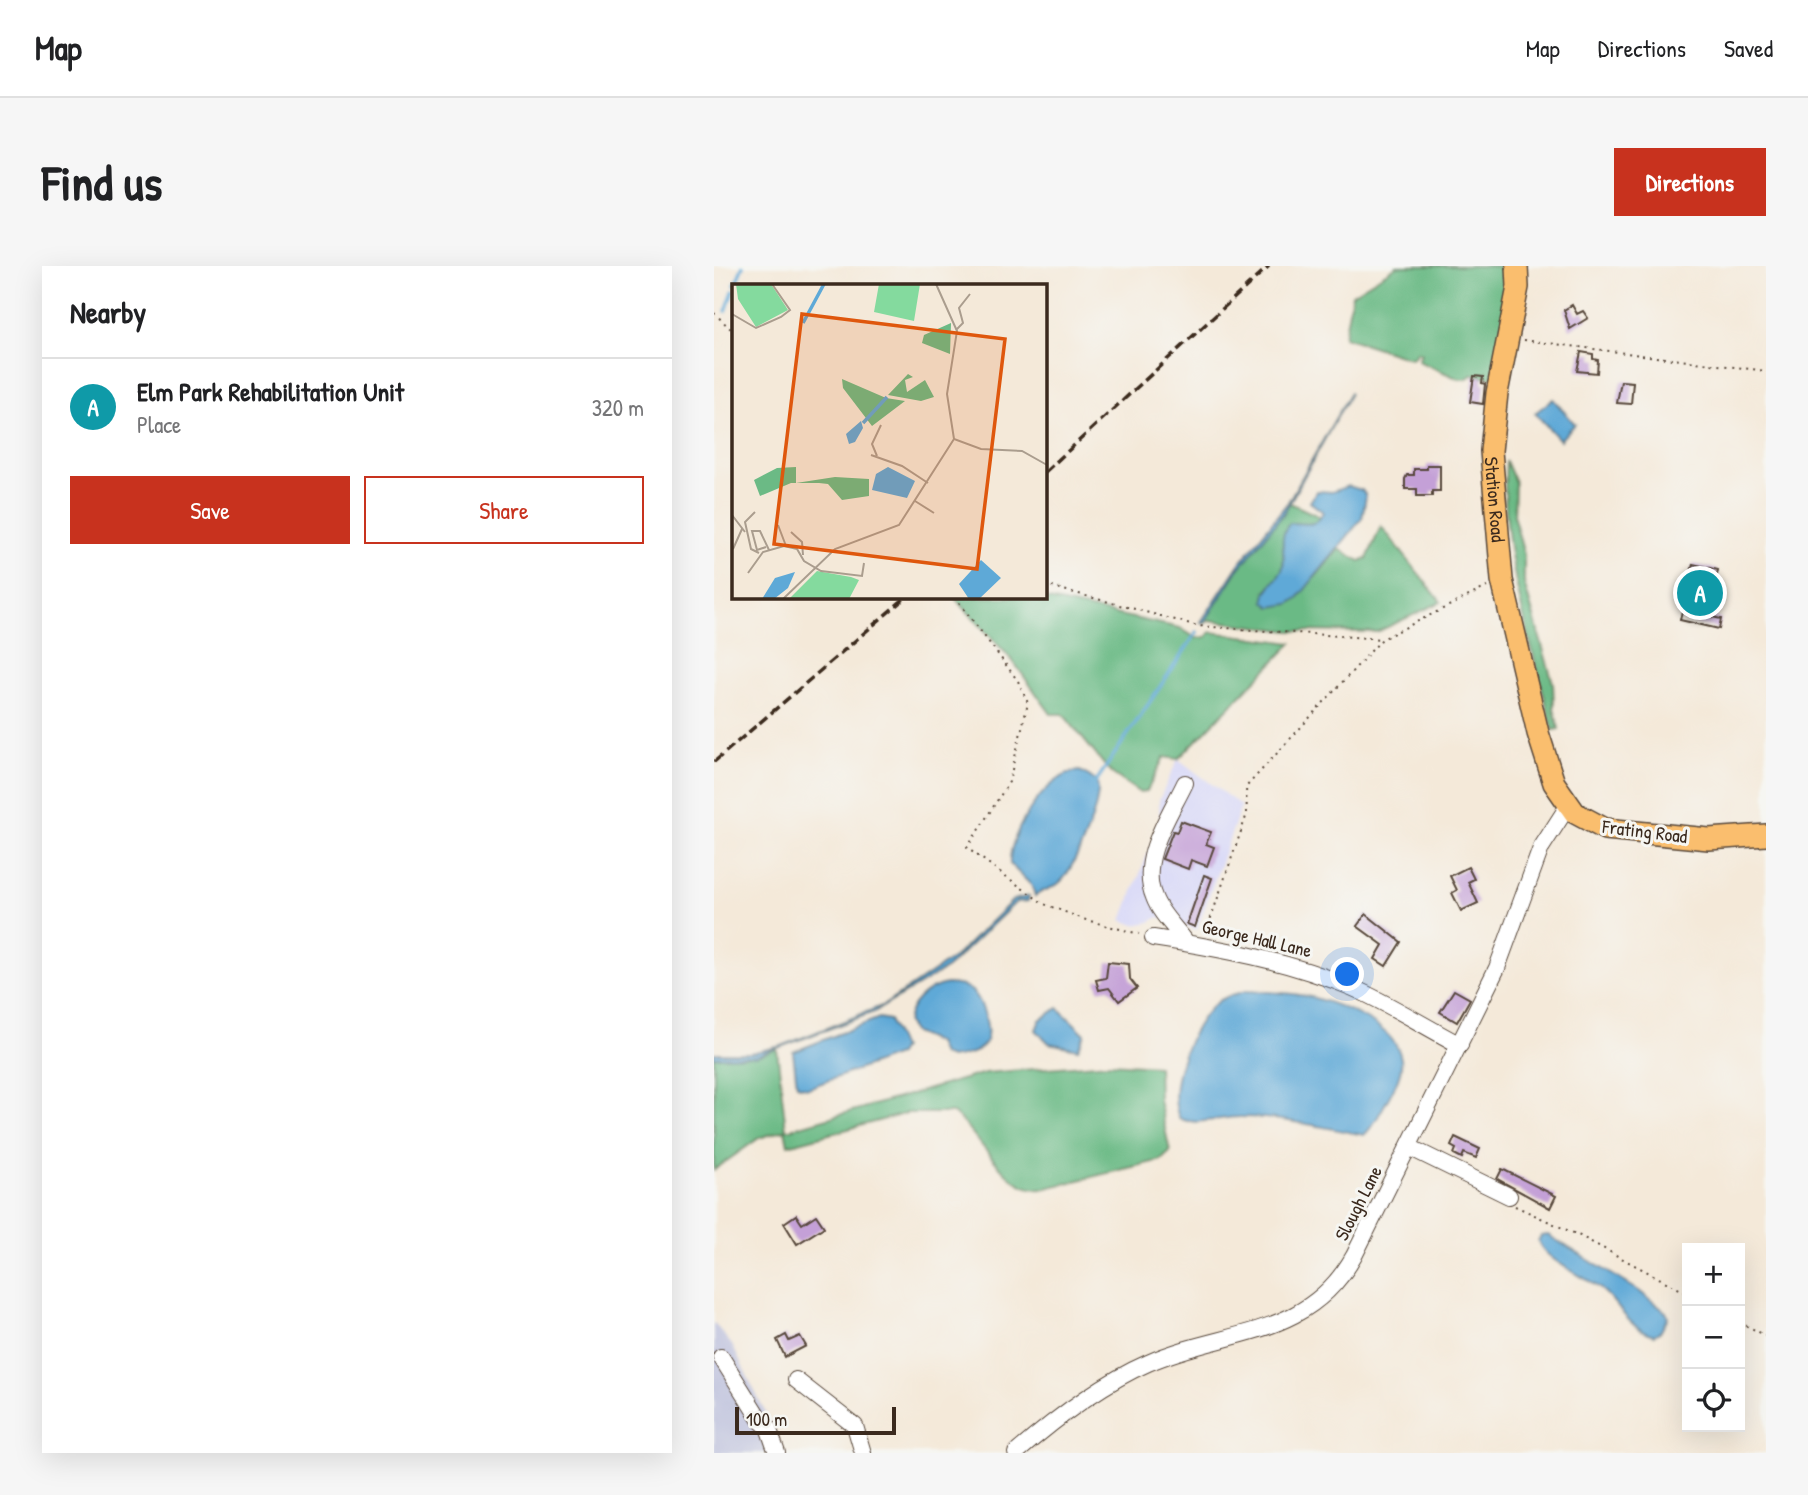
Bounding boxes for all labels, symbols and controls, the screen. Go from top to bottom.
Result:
text: Map [35,26,82,70]
text: Map [1526,32,1560,64]
text: Directions [1598,32,1686,64]
text: Saved [1724,32,1773,64]
button: Directions [1614,148,1766,216]
text: Find us [42,149,162,215]
inset map [732,284,1046,598]
text: Nearby [70,292,146,332]
text: Elm Park Rehabilitation Unit [137,374,404,409]
text: A [87,392,99,423]
text: 320 m [592,392,644,423]
text: Place [137,409,181,440]
street label: Station Road [1479,456,1512,544]
button: Save [70,476,350,544]
button: Share [364,476,644,544]
pin: A [1677,567,1723,619]
street label: Frating Road [1600,813,1689,849]
street label: George Hall Lane [1200,913,1315,963]
your location [1330,957,1364,991]
street label: Slough Lane [1328,1161,1388,1245]
map controls [1682,1243,1745,1432]
button: + [1682,1243,1745,1306]
button: − [1682,1306,1745,1369]
button: locate [1682,1369,1745,1432]
scale bar [735,1404,896,1436]
text: 100 m [746,1406,787,1432]

